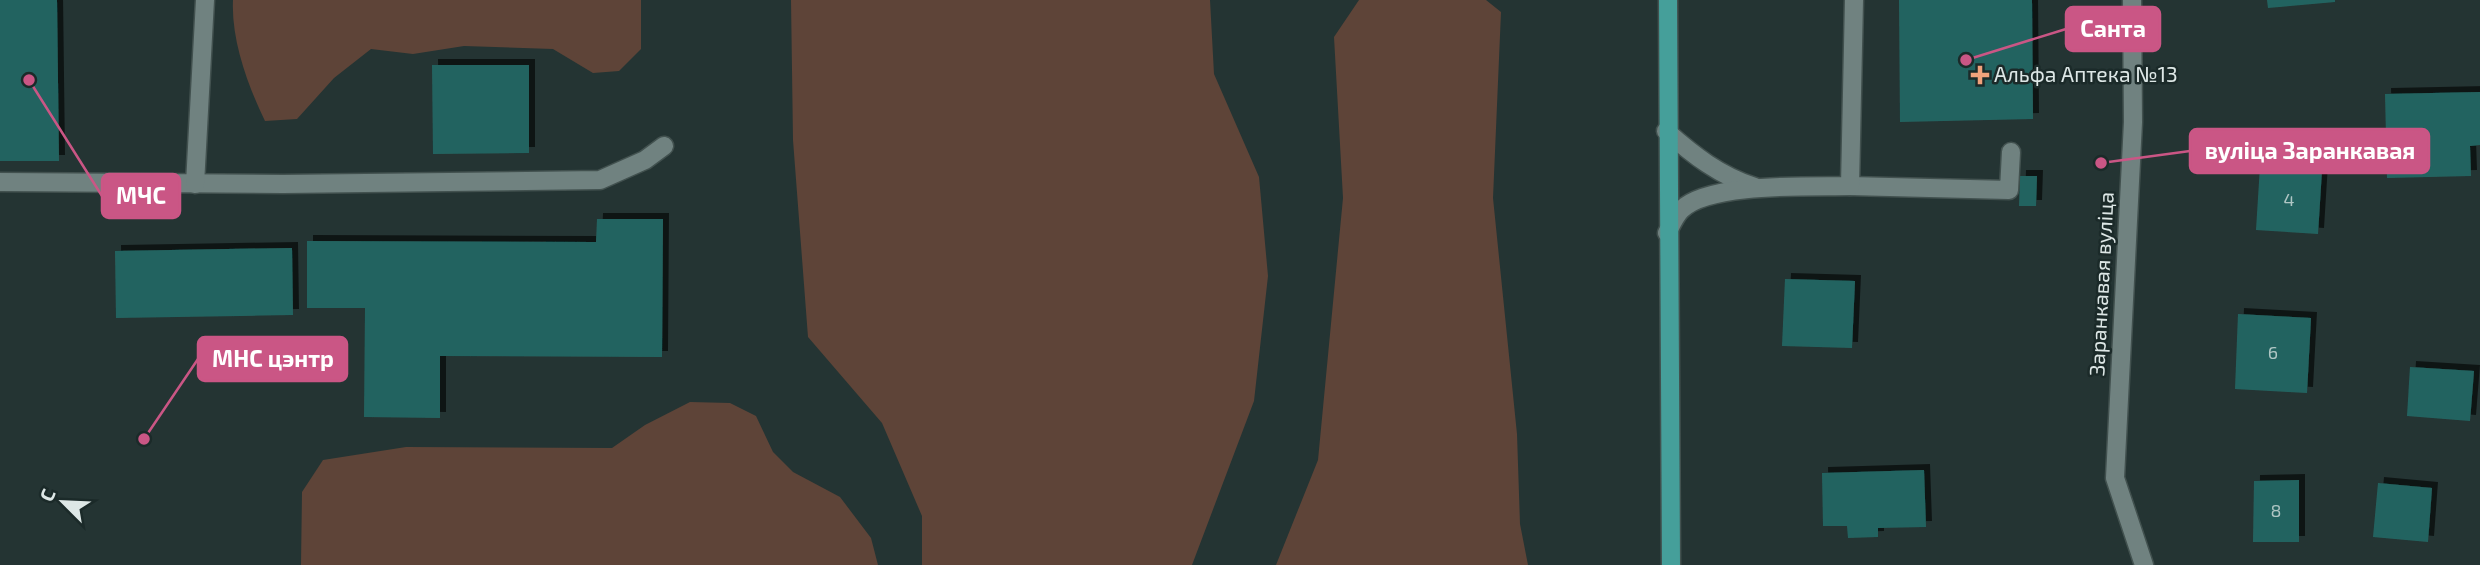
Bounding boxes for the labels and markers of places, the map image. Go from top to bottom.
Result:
callout: Санта [2066,7,2160,51]
place label: Альфа Аптека №13 [1994,61,2178,86]
marker: Альфа Аптека №13 [1972,67,1988,83]
callout: вуліца Заранкавая [2190,129,2429,173]
callout: МЧС [102,174,180,218]
callout: МНС цэнтр [198,337,347,381]

